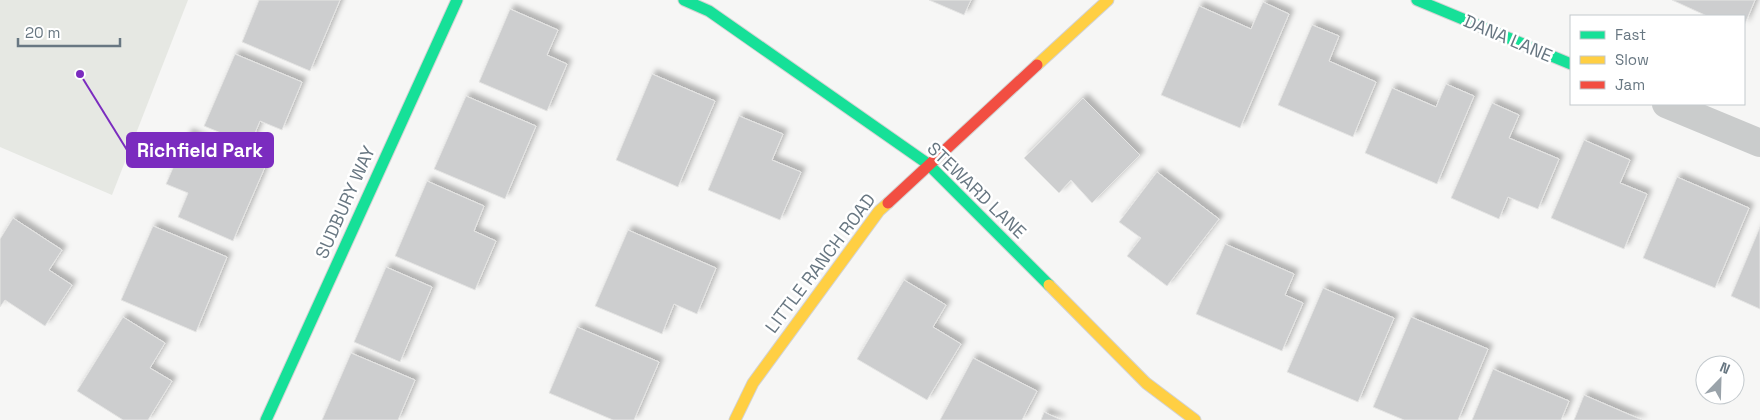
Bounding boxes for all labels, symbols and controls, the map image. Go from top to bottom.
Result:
street label: DANA LANE [1460,9,1556,67]
scale bar [18,15,120,47]
legend [1570,15,1745,105]
text: 20 m [25,23,60,42]
text: Fast [1615,25,1646,44]
text: Slow [1615,50,1649,69]
text: Jam [1615,75,1645,94]
callout: Richfield Park [127,133,273,167]
street label: STEWARD LANE [923,137,1031,243]
text: Richfield Park [137,138,263,163]
street label: SUDBURY WAY [310,142,380,262]
street label: LITTLE RANCH ROAD [760,189,880,337]
north arrow [1695,355,1745,405]
text: N [1717,358,1733,378]

